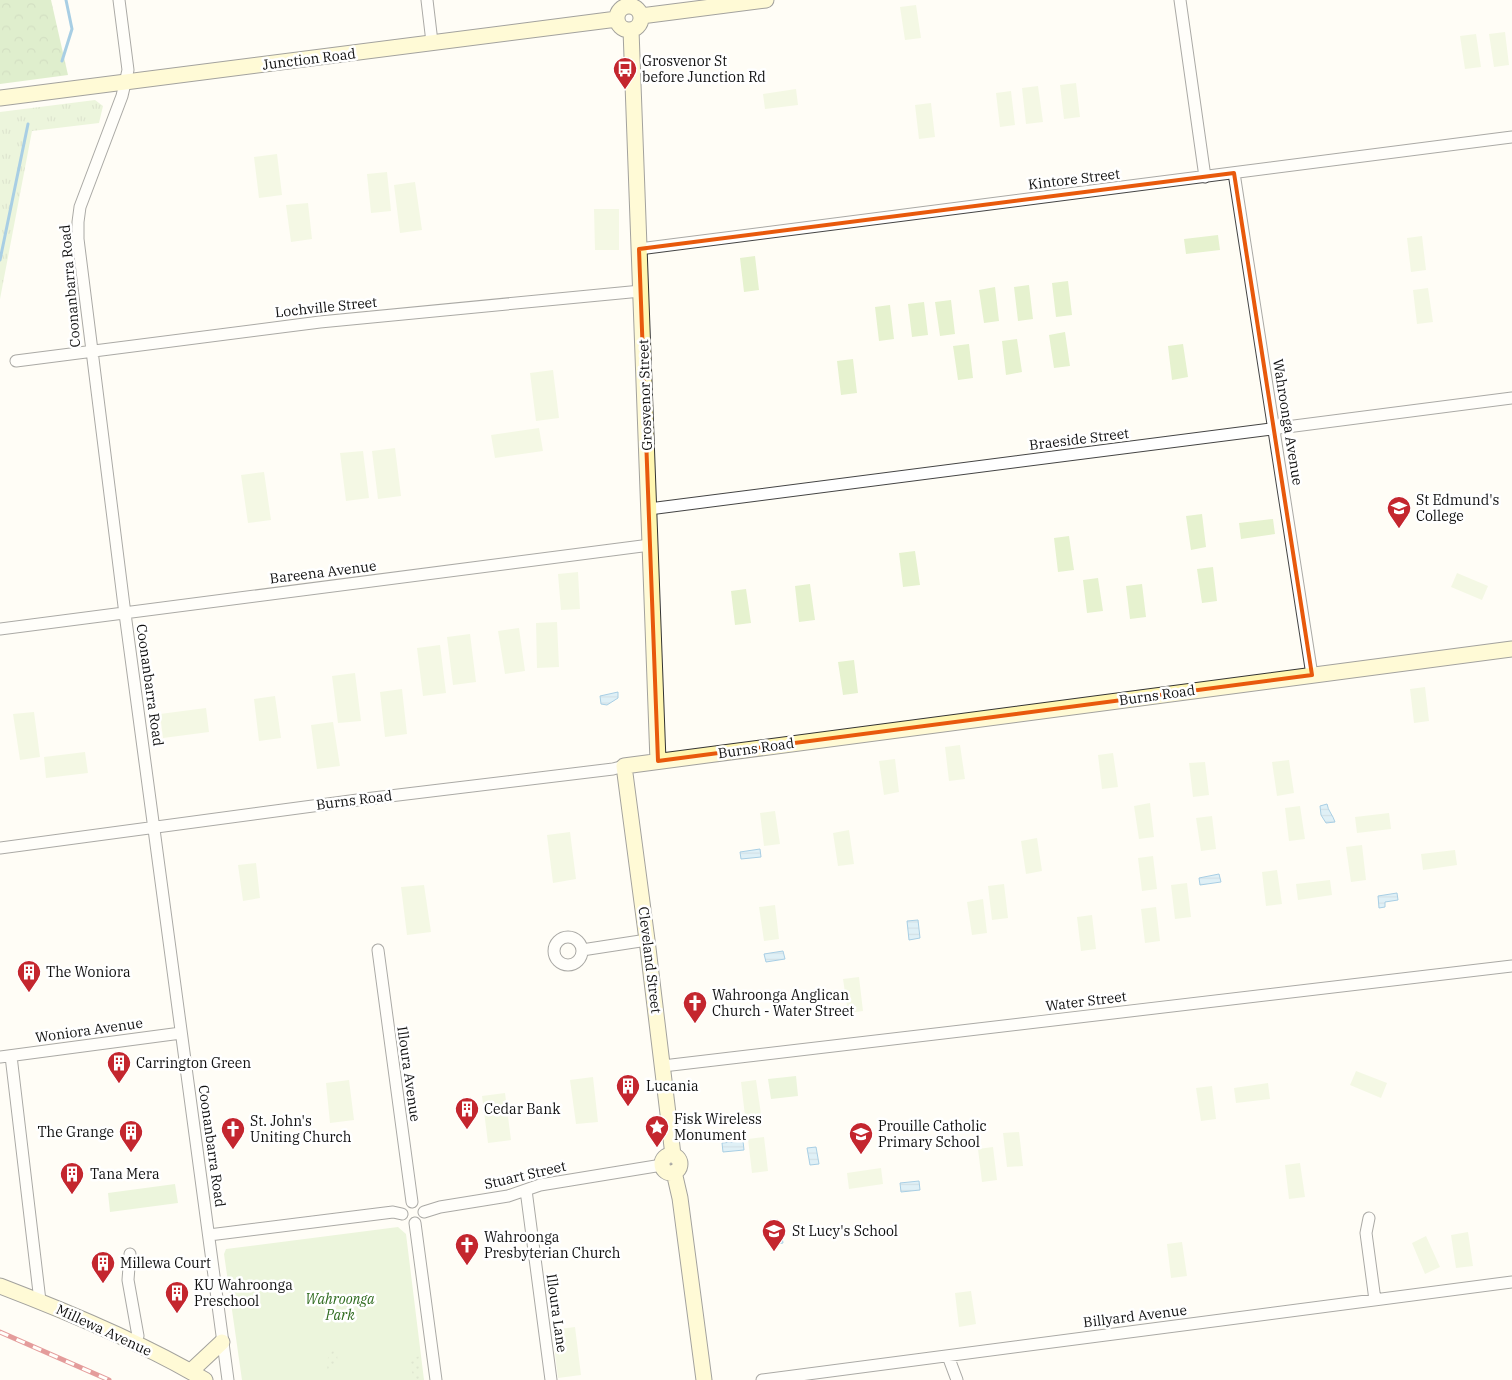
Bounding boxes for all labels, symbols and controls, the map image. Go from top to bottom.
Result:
street label: Junction Road [261,44,357,74]
place label: Grosvenor St before Junction Rd [642,52,766,86]
bus stop icon: Grosvenor St before Junction Rd [612,56,638,90]
street label: Kintore Street [1027,164,1121,194]
street label: Coonanbarra Road [56,223,84,348]
street label: Lochville Street [274,293,378,321]
street label: Grosvenor Street [634,339,656,451]
street label: Wahroonga Avenue [1269,357,1307,487]
street label: Braeside Street [1028,424,1130,454]
place label: St Edmund's College [1416,491,1500,525]
school or university icon: St Edmund's College [1386,495,1412,529]
street label: Bareena Avenue [269,557,377,587]
street label: Coonanbarra Road [133,623,168,748]
street label: Burns Road [1118,681,1197,709]
street label: Burns Road [717,734,796,762]
street label: Burns Road [315,786,394,814]
street label: Cleveland Street [635,906,665,1015]
building icon: The Woniora [16,959,42,993]
place label: The Woniora [46,963,131,981]
place label: Wahroonga Anglican Church - Water Street [712,986,854,1020]
street label: Water Street [1044,987,1128,1015]
church icon: Wahroonga Anglican Church - Water Street [682,990,708,1024]
street label: Woniora Avenue [34,1014,144,1046]
street label: Illoura Avenue [393,1025,425,1123]
building icon: Carrington Green [106,1050,132,1084]
place label: Carrington Green [136,1054,251,1072]
building icon: Lucania [615,1073,641,1107]
place label: Lucania [646,1077,699,1095]
street label: Coonanbarra Road [195,1084,230,1209]
building icon: Cedar Bank [454,1096,480,1130]
place label: Cedar Bank [484,1100,561,1118]
place label: Fisk Wireless Monument [674,1110,762,1144]
place label: St. John's Uniting Church [250,1112,352,1146]
place icon: Fisk Wireless Monument [644,1114,670,1148]
church icon: St. John's Uniting Church [220,1116,246,1150]
place label: Prouille Catholic Primary School [878,1117,987,1151]
building icon: The Grange [118,1119,144,1153]
school or university icon: Prouille Catholic Primary School [848,1121,874,1155]
place label: The Grange [37,1123,114,1141]
street label: Stuart Street [482,1157,568,1193]
building icon: Tana Mera [59,1161,85,1195]
place label: Tana Mera [90,1165,160,1183]
school or university icon: St Lucy's School [761,1218,787,1252]
place label: St Lucy's School [792,1222,898,1240]
place label: Wahroonga Presbyterian Church [484,1228,621,1262]
church icon: Wahroonga Presbyterian Church [454,1232,480,1266]
building icon: Millewa Court [90,1250,116,1284]
place label: Millewa Court [120,1254,211,1272]
street label: Illoura Lane [543,1272,571,1354]
place label: KU Wahroonga Preschool [194,1276,293,1310]
building icon: KU Wahroonga Preschool [164,1280,190,1314]
park label: Wahroonga Park [305,1290,375,1324]
street label: Millewa Avenue [53,1300,155,1360]
street label: Billyard Avenue [1082,1301,1188,1331]

